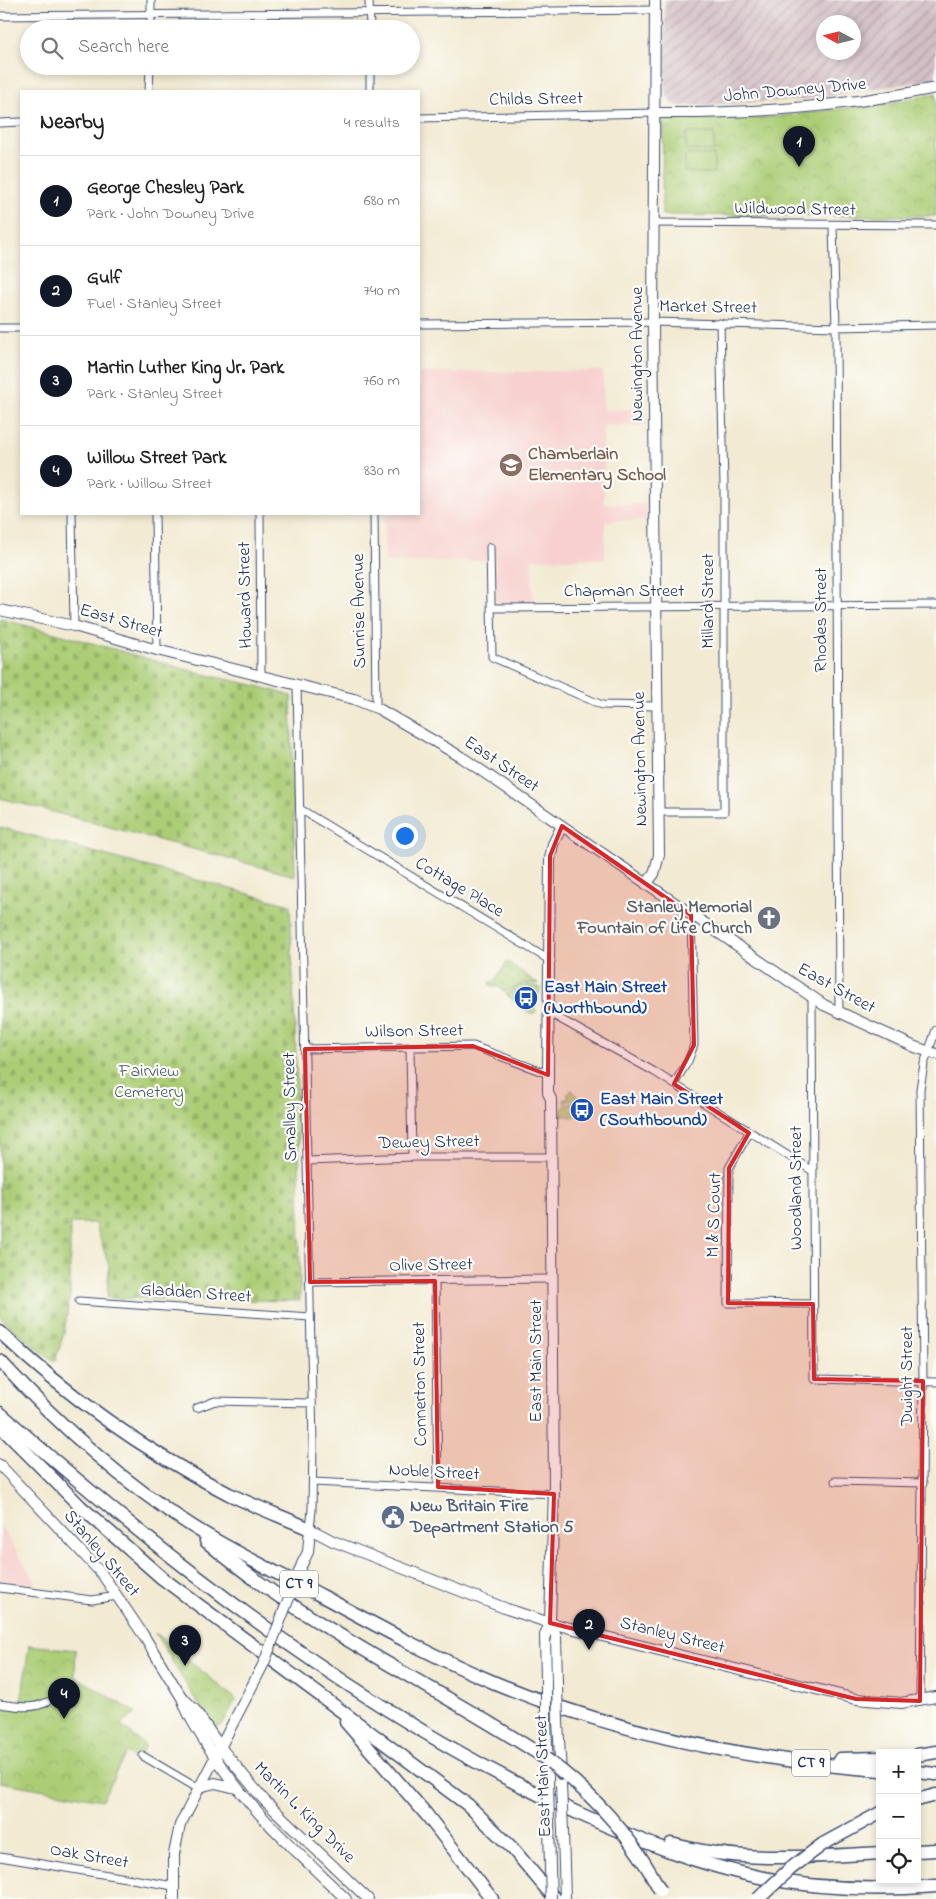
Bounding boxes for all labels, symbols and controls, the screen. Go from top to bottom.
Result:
north arrow [816,15,861,60]
search box [20,20,420,75]
icon: search [38,34,66,62]
text: Search here [78,34,169,61]
street label: John Downey Drive [723,72,868,110]
street label: Childs Street [489,86,583,114]
text: Nearby [40,108,104,138]
text: 4 results [344,111,400,135]
pin: 1 [783,126,815,167]
text: George Chesley Park [87,175,244,202]
text: 1 [53,189,59,213]
text: 680 m [364,189,400,213]
street label: Wildwood Street [734,196,856,224]
text: Park · John Downey Drive [87,202,254,226]
text: Gulf [87,265,122,292]
text: 2 [52,279,60,303]
text: 740 m [363,279,400,303]
street label: Newington Avenue [625,286,652,421]
text: Fuel · Stanley Street [87,292,222,316]
street label: Market Street [659,294,757,322]
text: Martin Luther King Jr. Park [87,355,284,382]
text: 3 [53,369,59,393]
text: 760 m [363,369,400,393]
text: Park · Stanley Street [87,382,223,406]
place label: Chamberlain Elementary School [528,442,666,490]
text: Willow Street Park [87,445,227,472]
school or university icon: Chamberlain Elementary School [498,452,524,478]
text: 4 [53,459,59,483]
text: 830 m [364,459,400,483]
text: Park · Willow Street [87,472,212,496]
street label: Howard Street [232,541,260,649]
street label: Sunrise Avenue [346,552,374,669]
street label: Millard Street [696,553,722,649]
street label: Rhodes Street [809,567,835,673]
street label: Chapman Street [564,579,684,605]
street label: East Street [76,598,166,646]
street label: Newington Avenue [627,690,656,827]
street label: East Street [458,730,544,800]
your location [392,823,418,849]
street label: Cottage Place [409,851,509,926]
place label: Stanley Memorial Fountain of Life Church [576,895,752,942]
church icon: Stanley Memorial Fountain of Life Church [756,905,782,931]
street label: East Street [792,957,880,1021]
place label: East Main Street (Northbound) [544,975,668,1022]
bus stop icon: East Main Street (Northbound) [513,985,539,1011]
street label: Wilson Street [365,1018,463,1046]
street label: Smalley Street [277,1052,305,1162]
park label: Fairview Cemetery [114,1059,184,1106]
place label: East Main Street (Southbound) [600,1087,724,1134]
bus stop icon: East Main Street (Southbound) [569,1097,595,1123]
street label: Woodland Street [784,1126,810,1250]
street label: Dewey Street [377,1129,480,1157]
street label: M & S Court [701,1172,729,1258]
street label: Olive Street [389,1252,473,1280]
street label: Gladden Street [140,1277,252,1311]
street label: East Main Street [524,1300,550,1422]
street label: Connerton Street [407,1321,435,1447]
street label: Dwight Street [895,1326,922,1427]
street label: Noble Street [388,1458,480,1488]
place label: New Britain Fire Department Station 5 [409,1494,574,1541]
public building icon: New Britain Fire Department Station 5 [380,1504,406,1530]
street label: Stanley Street [57,1505,145,1603]
road number: CT 9 [280,1570,318,1598]
pin: 2 [573,1609,605,1650]
street label: Stanley Street [617,1610,727,1662]
pin: 3 [169,1625,201,1666]
pin: 4 [48,1678,80,1719]
street label: East Main Street [529,1714,559,1838]
map controls [876,1749,921,1884]
button: + [876,1749,921,1794]
road number: CT 9 [792,1750,830,1776]
street label: Martin L. King Drive [246,1756,361,1871]
button: − [876,1794,921,1839]
street label: Oak Street [48,1837,130,1877]
button: locate [876,1839,921,1884]

